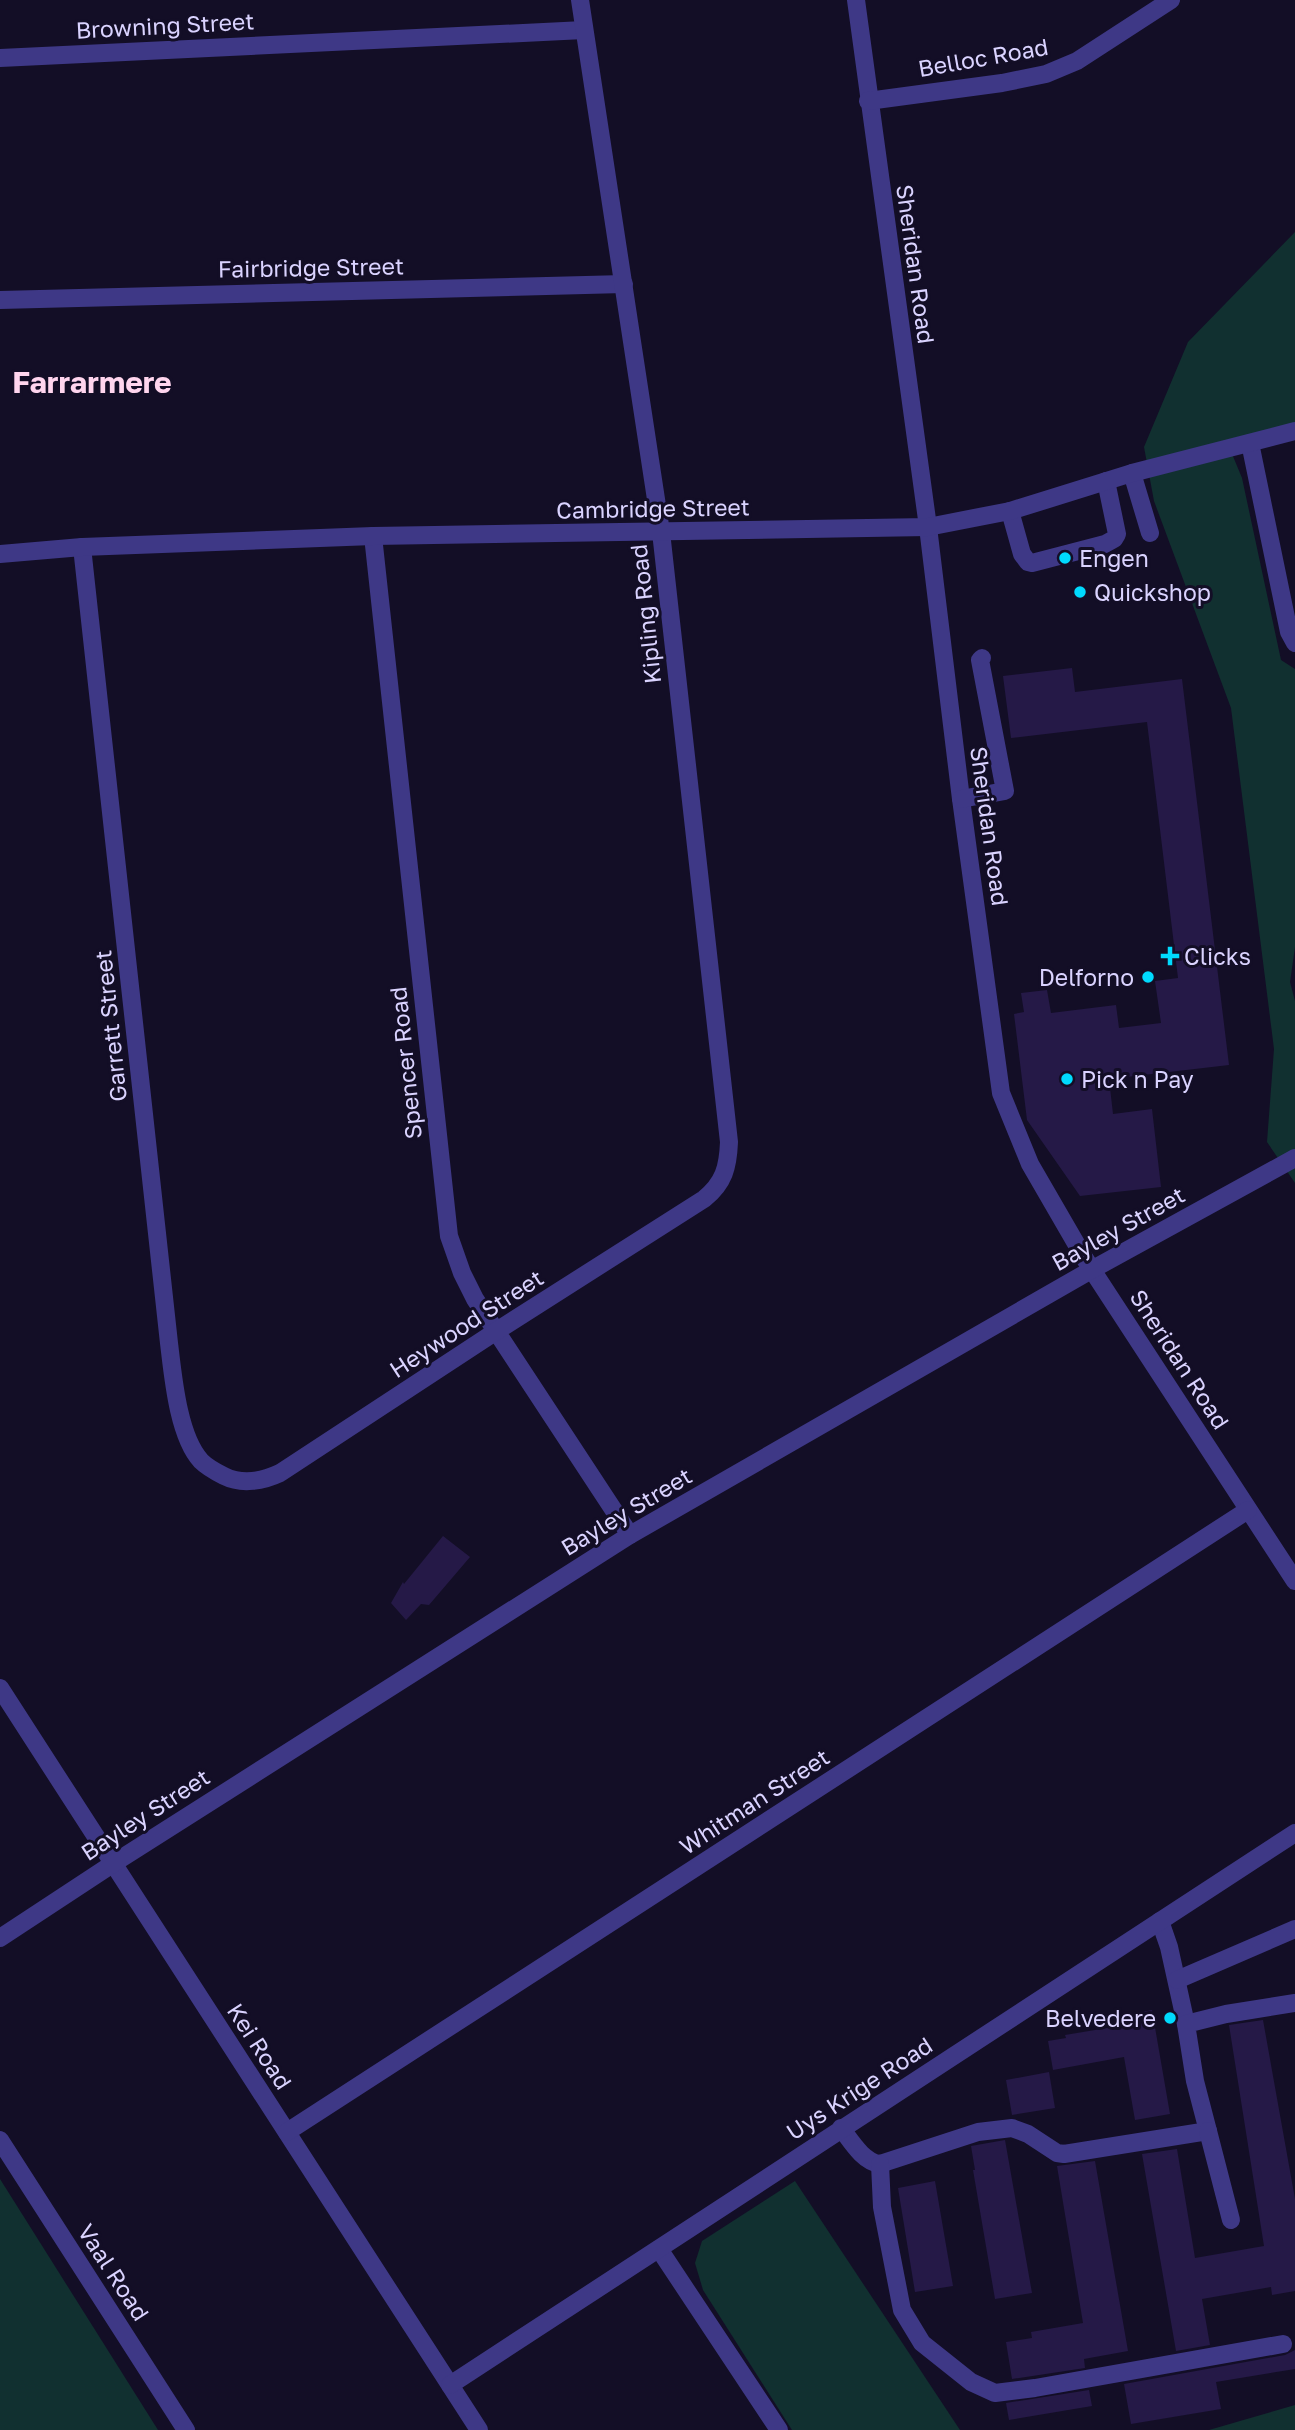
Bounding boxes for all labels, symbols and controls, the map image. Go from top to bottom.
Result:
street label: Browning Street [75,6,255,44]
street label: Belloc Road [916,32,1050,82]
street label: Sheridan Road [891,182,941,346]
street label: Fairbridge Street [218,251,404,283]
district label: Farrarmere [12,364,172,400]
street label: Cambridge Street [556,492,750,524]
street label: Kipling Road [624,543,666,685]
place label: Engen [1079,544,1149,572]
marker: Engen [1057,550,1073,566]
place label: Quickshop [1094,578,1211,606]
marker: Quickshop [1072,584,1088,600]
street label: Sheridan Road [965,744,1015,908]
place label: Clicks [1184,942,1251,970]
marker: Clicks [1162,948,1178,964]
street label: Garrett Street [88,949,132,1103]
place label: Delforno [1039,963,1134,991]
marker: Delforno [1140,969,1156,985]
street label: Spencer Road [383,985,427,1141]
place label: Pick n Pay [1081,1065,1194,1093]
marker: Pick n Pay [1059,1071,1075,1087]
street label: Bayley Street [1047,1180,1189,1276]
street label: Heywood Street [384,1263,548,1383]
street label: Sheridan Road [1124,1284,1236,1434]
street label: Bayley Street [556,1461,696,1561]
street label: Whitman Street [674,1742,834,1860]
street label: Bayley Street [76,1762,214,1866]
street label: Kei Road [222,1998,298,2094]
place label: Belvedere [1045,2004,1156,2032]
marker: Belvedere [1162,2010,1178,2026]
street label: Uys Krige Road [781,2030,937,2146]
street label: Vaal Road [72,2218,156,2326]

